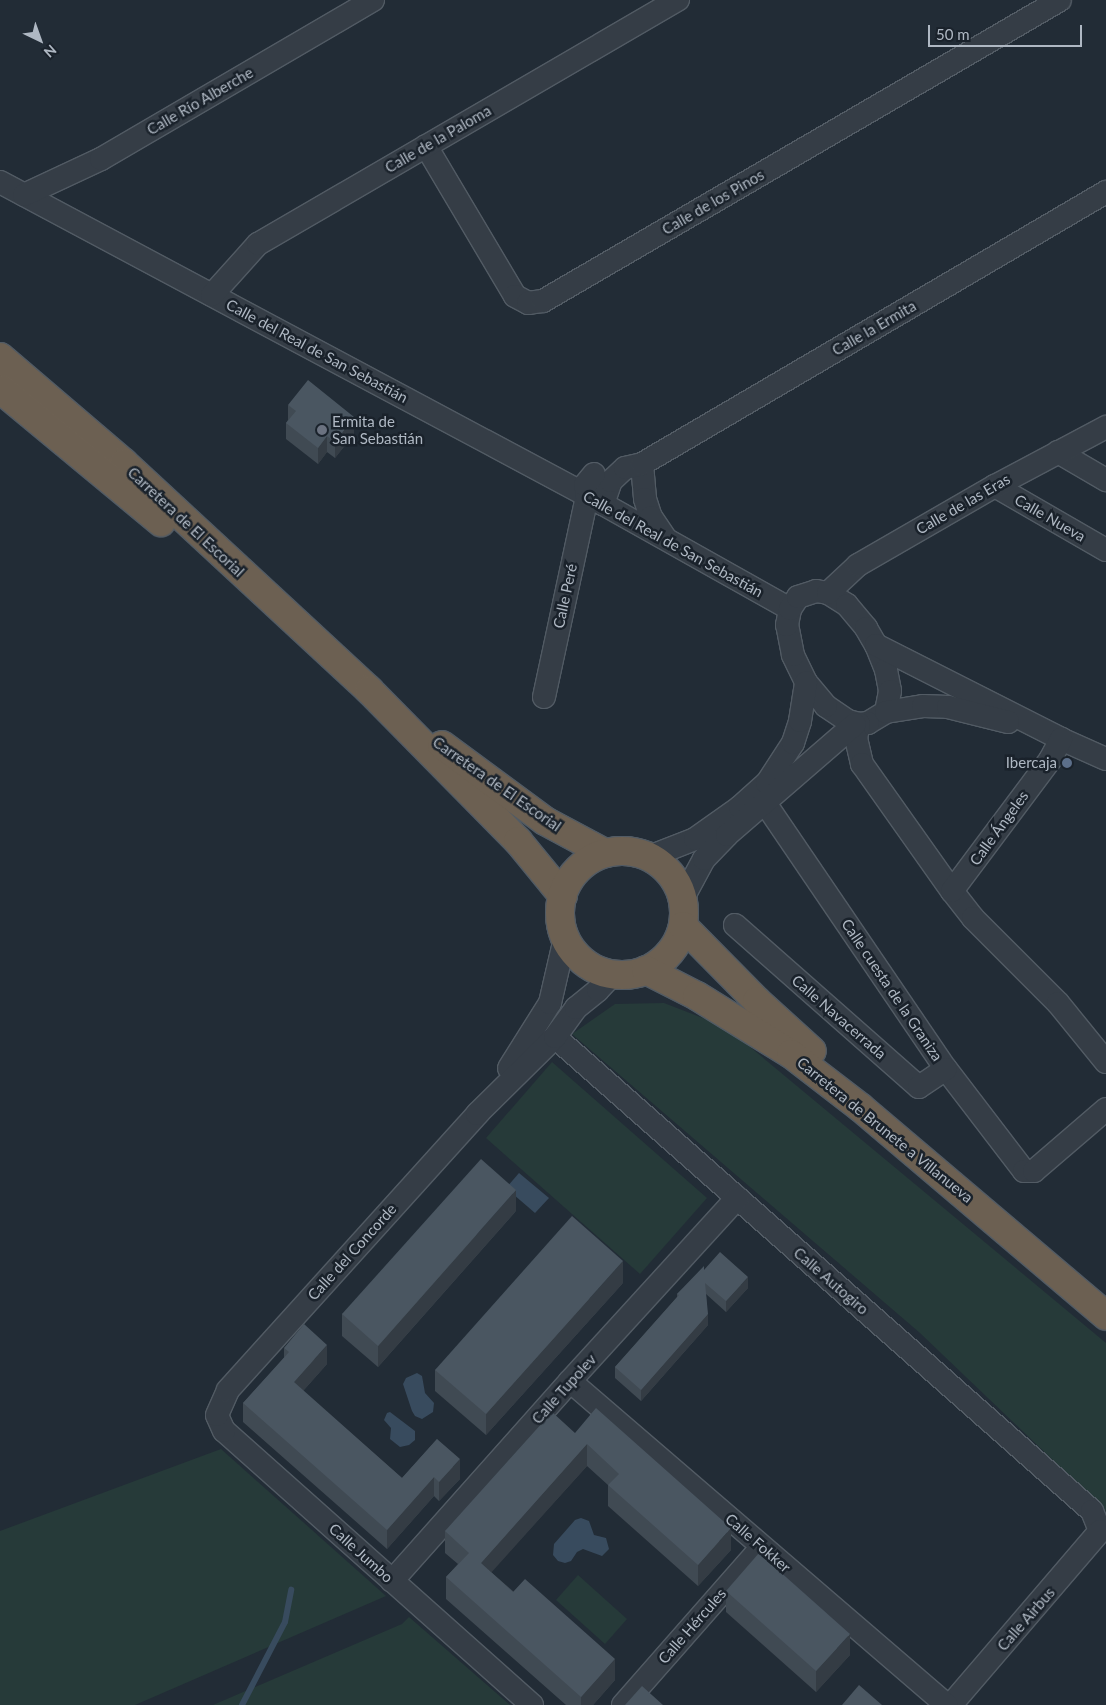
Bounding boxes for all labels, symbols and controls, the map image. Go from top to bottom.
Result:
north arrow [15,15,65,65]
scale bar [931,15,1085,47]
text: 50 m [936,25,970,43]
text: N [41,42,60,61]
street label: Calle Río Alberche [143,63,257,139]
street label: Calle de la Paloma [382,101,494,177]
street label: Calle de los Pinos [659,166,767,238]
street label: Calle del Real de San Sebastián [223,295,411,407]
street label: Calle la Ermita [829,297,919,359]
place label: Ermita de San Sebastián [332,412,423,447]
marker: Ermita de San Sebastián [316,424,328,436]
street label: Carretera de El Escorial [124,463,248,581]
street label: Calle de las Eras [913,470,1013,538]
street label: Calle del Real de San Sebastián [580,487,766,601]
street label: Calle Nueva [1011,491,1089,545]
street label: Calle Peré [549,562,581,630]
street label: Carretera de El Escorial [429,733,565,835]
place label: Ibercaja [1006,754,1057,772]
marker: Ibercaja [1061,757,1073,769]
street label: Calle Ángeles [966,787,1032,869]
street label: Calle cuesta de la Graniza [838,915,946,1065]
street label: Calle Navacerrada [788,971,890,1063]
street label: Carretera de Brunete a Villanueva [793,1053,977,1207]
street label: Calle del Concorde [304,1200,400,1304]
street label: Calle Autogiro [790,1244,872,1318]
street label: Calle Tupolev [528,1350,600,1428]
street label: Calle Fokker [722,1510,794,1576]
street label: Calle Jumbo [325,1520,397,1586]
street label: Calle Airbus [993,1583,1059,1655]
street label: Calle Hércules [654,1585,730,1667]

